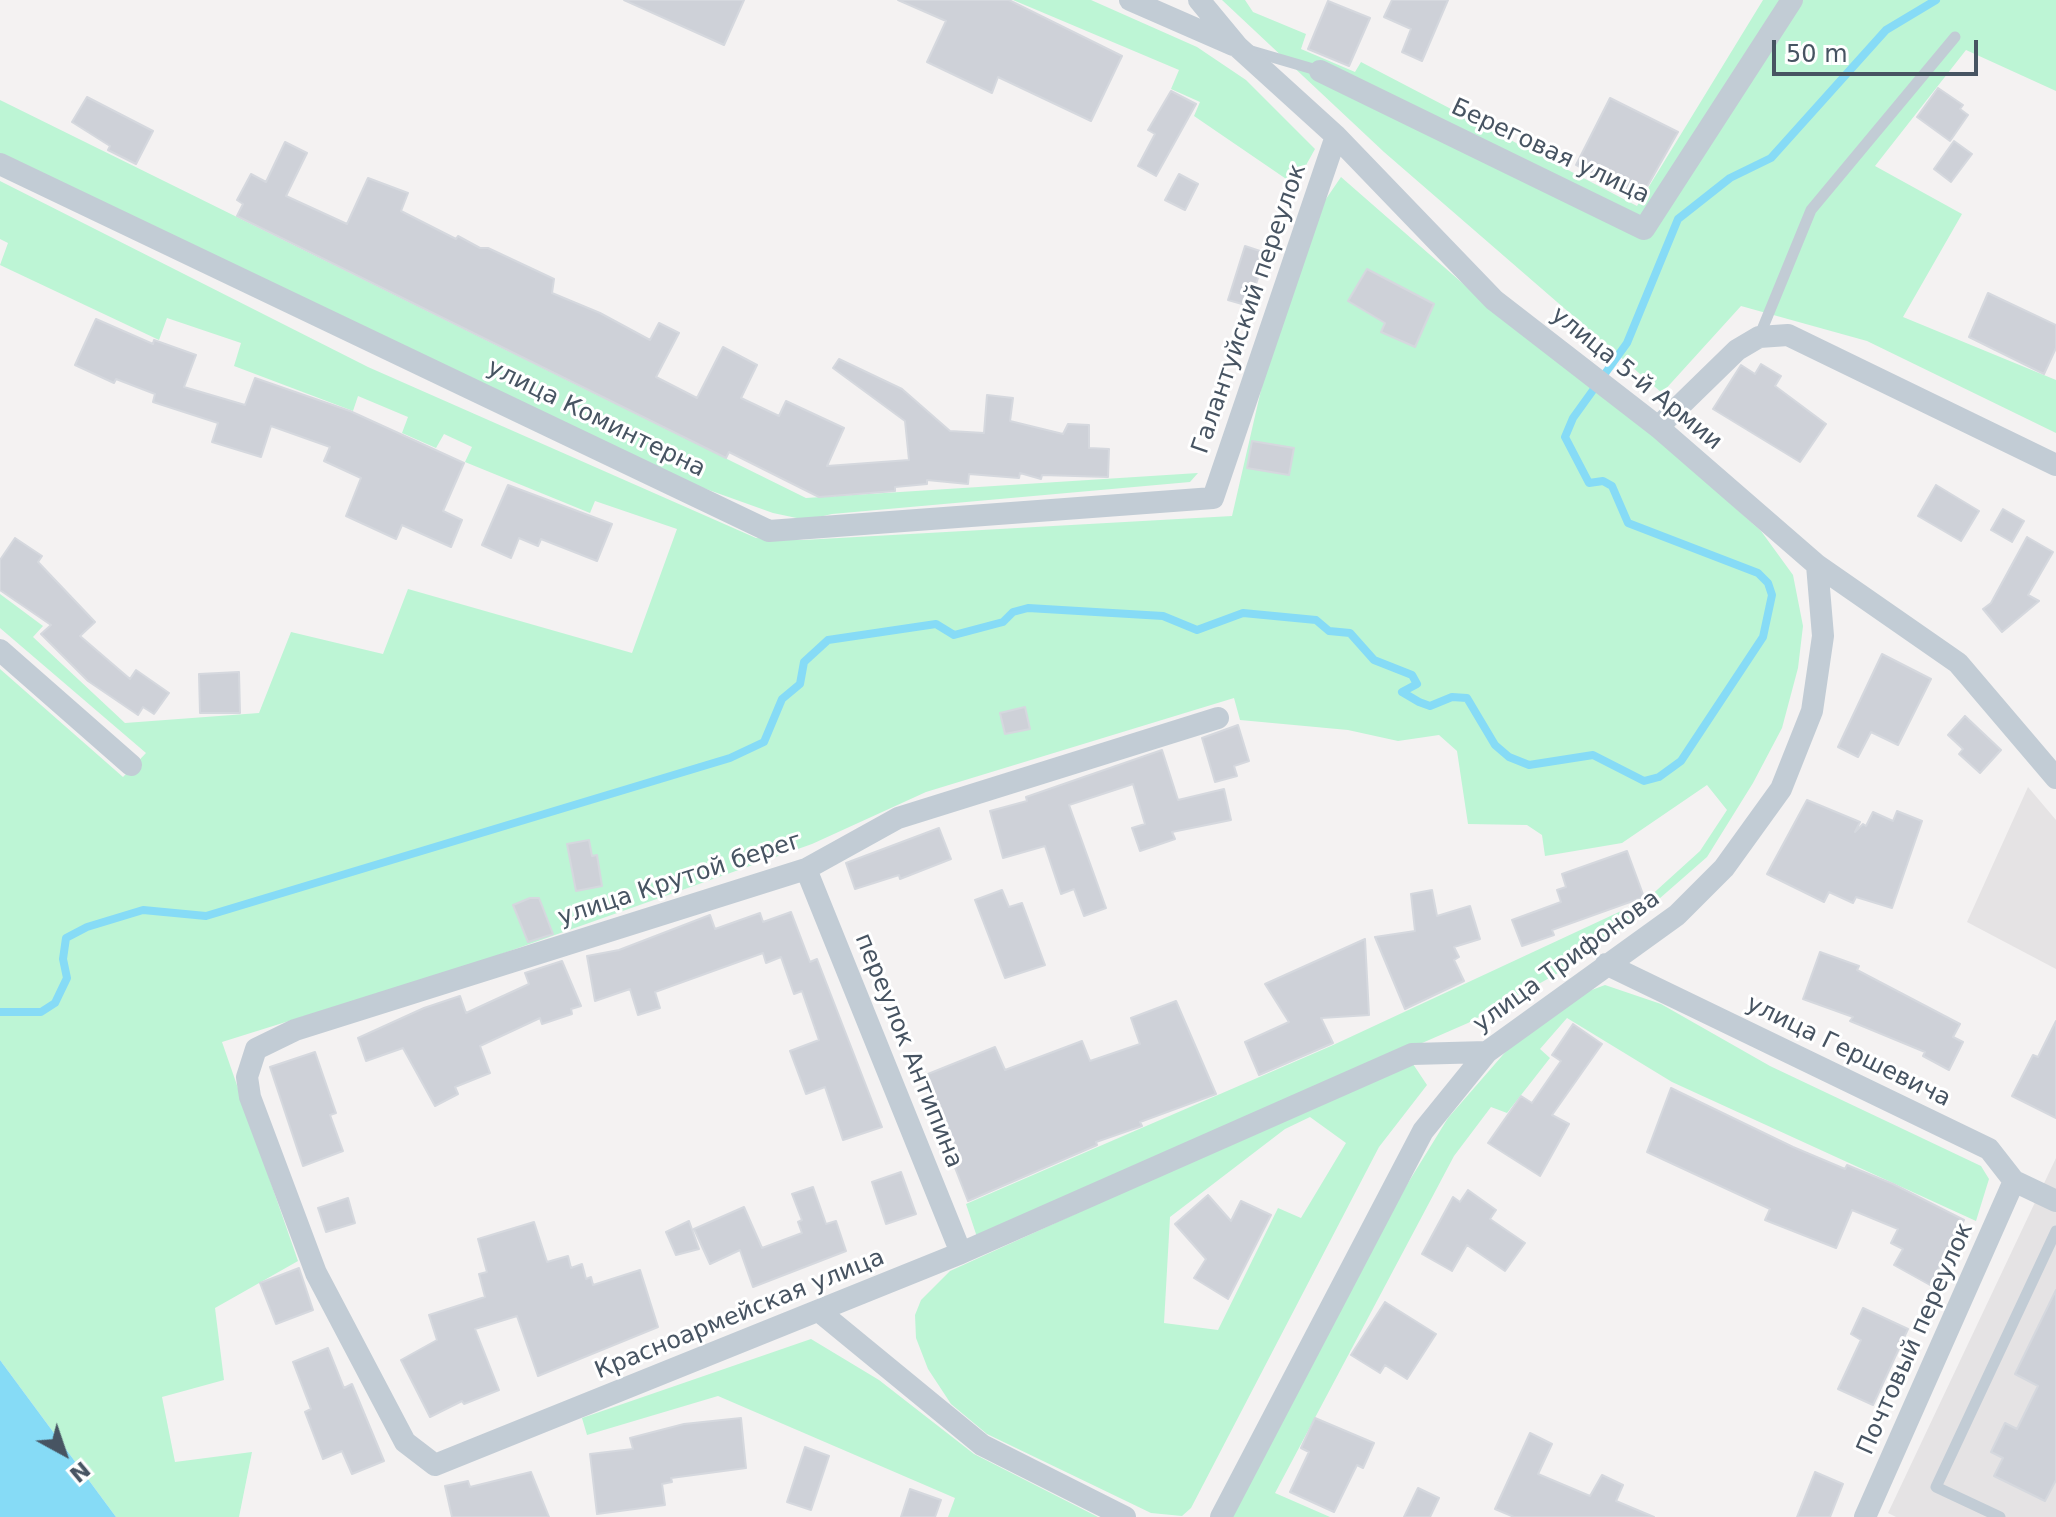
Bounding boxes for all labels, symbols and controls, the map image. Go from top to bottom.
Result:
scale bar [1776,24,1982,74]
text: 50 m [1786,40,1848,68]
street label: Береговая улица [1446,93,1654,211]
street label: Галантуйский переулок [1187,160,1313,458]
street label: улица 5-й Армии [1545,301,1727,457]
street label: улица Коминтерна [482,354,710,484]
street label: улица Крутой берег [555,827,805,933]
street label: улица Трифонова [1468,885,1666,1039]
street label: переулок Антипина [848,930,968,1172]
street label: улица Гершевича [1741,990,1955,1114]
street label: Почтовый переулок [1852,1218,1980,1460]
street label: Красноармейская улица [591,1244,889,1386]
north arrow [24,1413,104,1493]
text: N [65,1456,95,1487]

